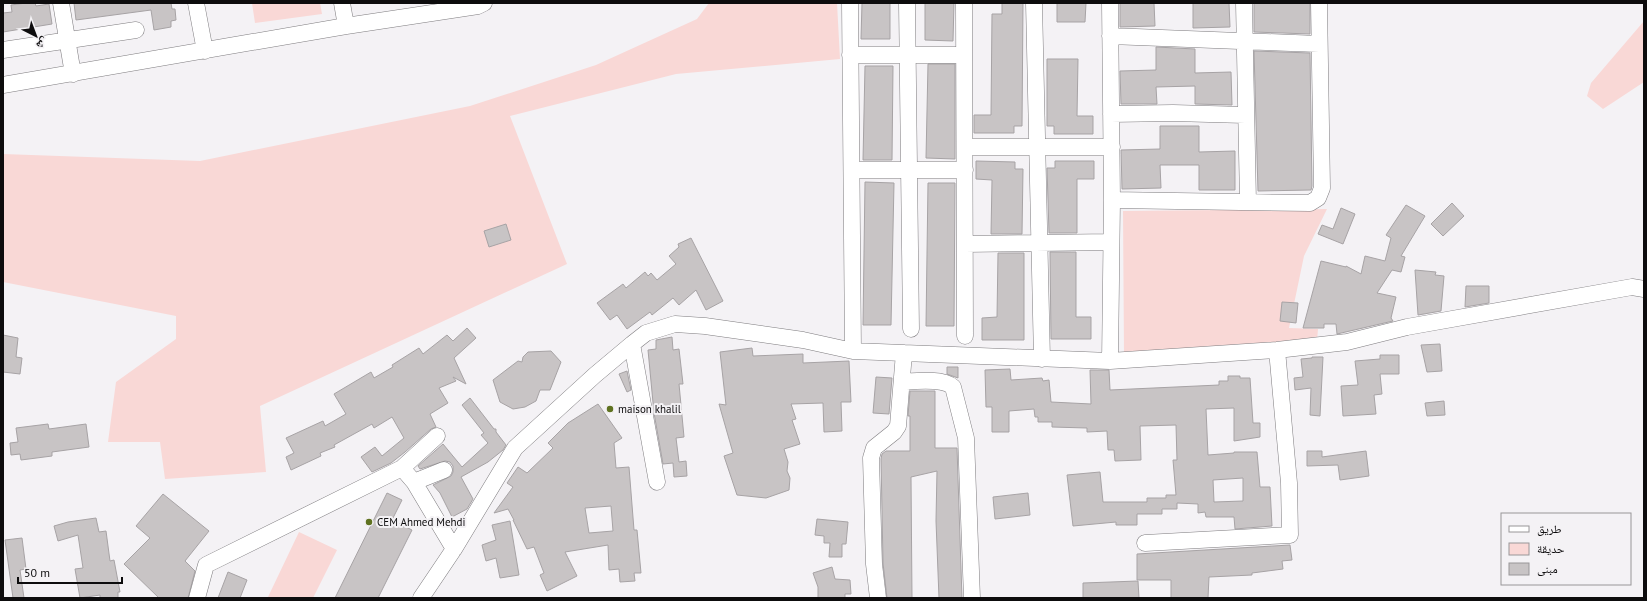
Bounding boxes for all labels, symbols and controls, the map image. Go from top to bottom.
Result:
north arrow [16,16,56,56]
text: ش [33,34,52,53]
place label: maison khalil [618,402,682,416]
marker: maison khalil [605,404,615,414]
legend [1501,513,1631,585]
place label: CEM Ahmed Mehdi [377,515,466,529]
marker: CEM Ahmed Mehdi [364,517,374,527]
text: طريق [1537,521,1562,536]
text: حديقة [1537,541,1565,556]
scale bar [18,559,122,585]
text: مبنى [1537,561,1558,576]
text: 50 m [24,565,50,580]

